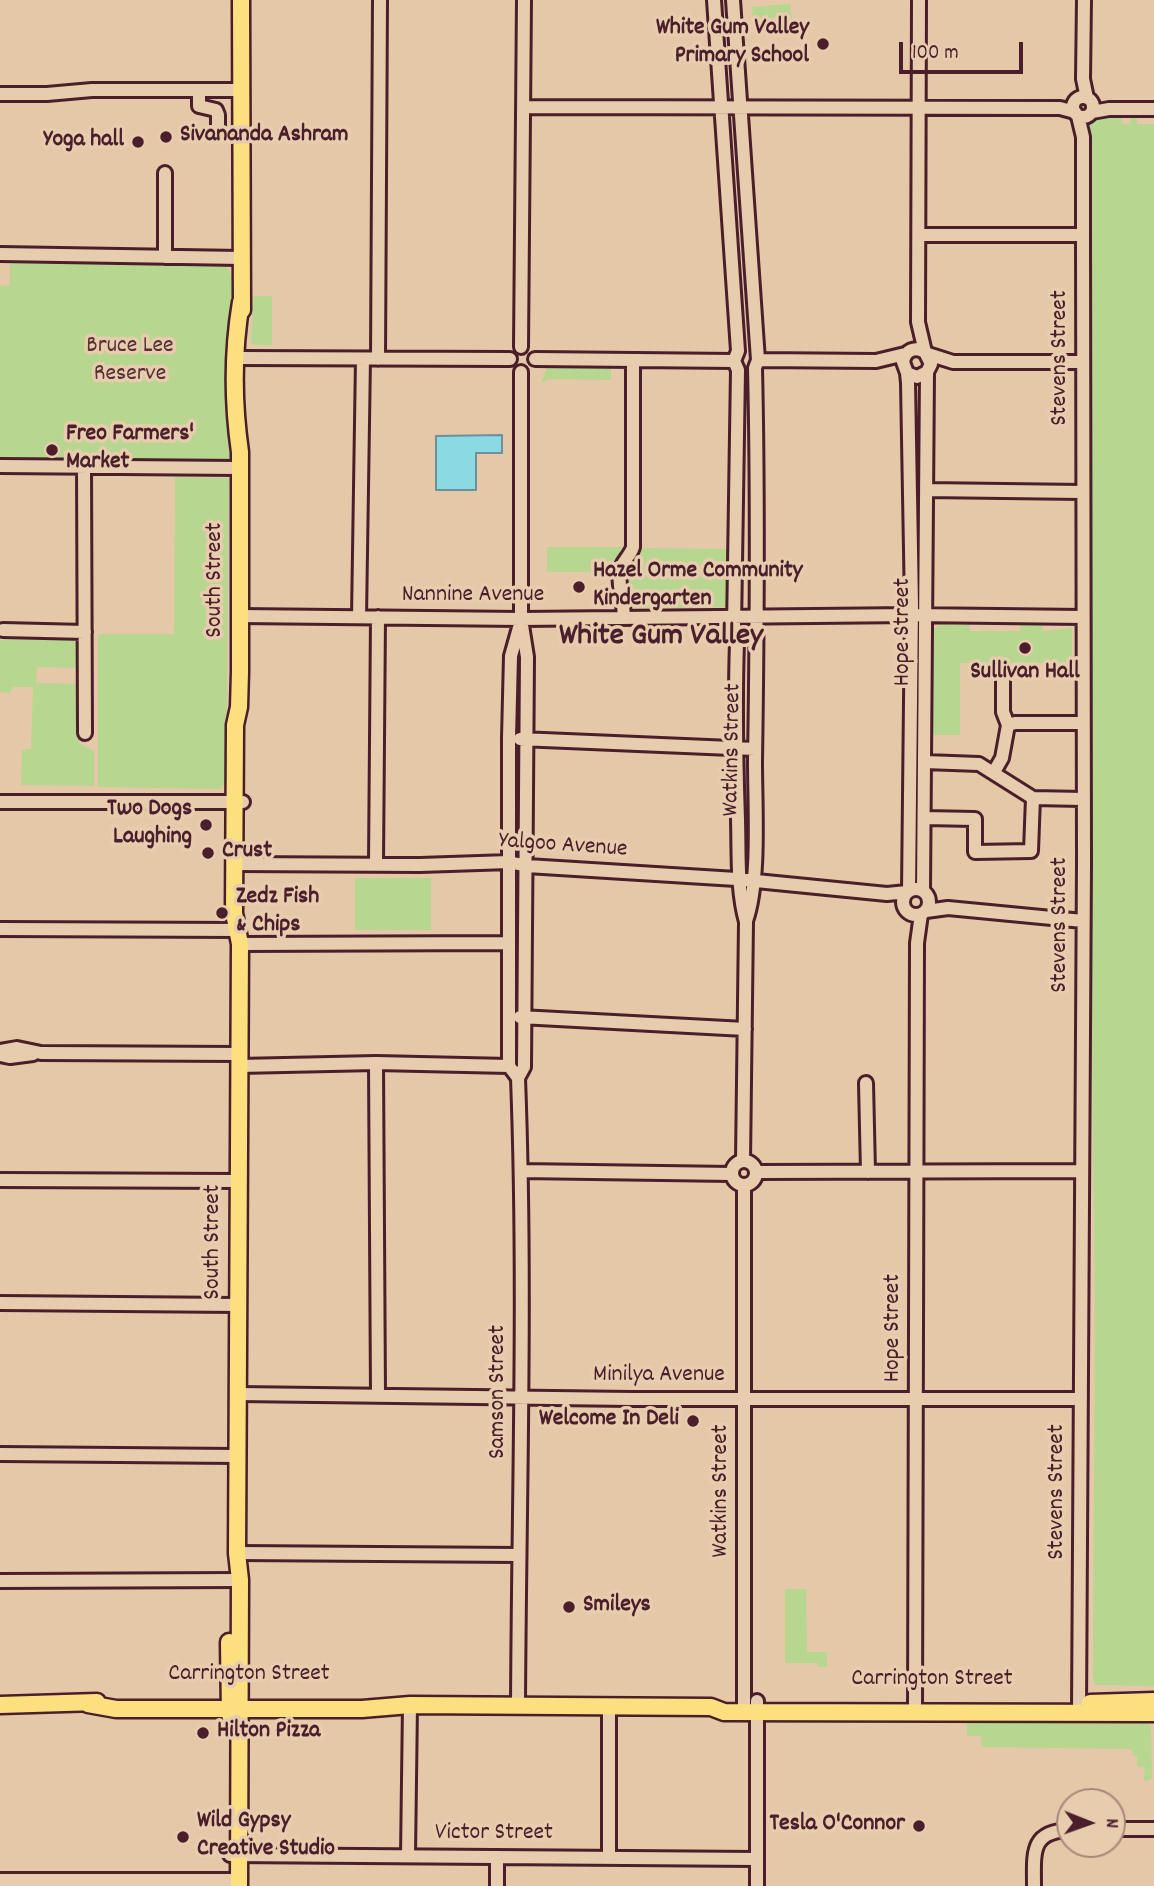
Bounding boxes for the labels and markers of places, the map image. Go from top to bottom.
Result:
place label: White Gum Valley Primary School [656,16,809,72]
marker: White Gum Valley Primary School [815,36,831,52]
place label: Sivananda Ashram [180,123,349,151]
place label: Yoga hall [44,128,124,156]
marker: Sivananda Ashram [158,129,174,145]
marker: Yoga hall [130,134,146,150]
place label: Freo Farmers' Market [66,422,194,478]
marker: Freo Farmers' Market [44,442,60,458]
place label: Hazel Orme Community Kindergarten [593,559,803,615]
marker: Hazel Orme Community Kindergarten [571,579,587,595]
marker: Sullivan Hall [1017,640,1033,656]
place label: Sullivan Hall [970,660,1080,688]
place label: Two Dogs Laughing [107,797,192,853]
marker: Two Dogs Laughing [198,817,214,833]
place label: Crust [222,839,272,867]
marker: Crust [200,845,216,861]
place label: Zedz Fish & Chips [236,885,319,941]
marker: Zedz Fish & Chips [214,905,230,921]
place label: Welcome In Deli [539,1407,679,1435]
marker: Welcome In Deli [685,1413,701,1429]
place label: Smileys [583,1593,651,1621]
marker: Smileys [561,1599,577,1615]
place label: Hilton Pizza [217,1719,320,1747]
marker: Hilton Pizza [195,1725,211,1741]
place label: Wild Gypsy Creative Studio [197,1809,335,1865]
place label: Tesla O'Connor [769,1812,905,1840]
marker: Tesla O'Connor [911,1818,927,1834]
marker: Wild Gypsy Creative Studio [175,1829,191,1845]

